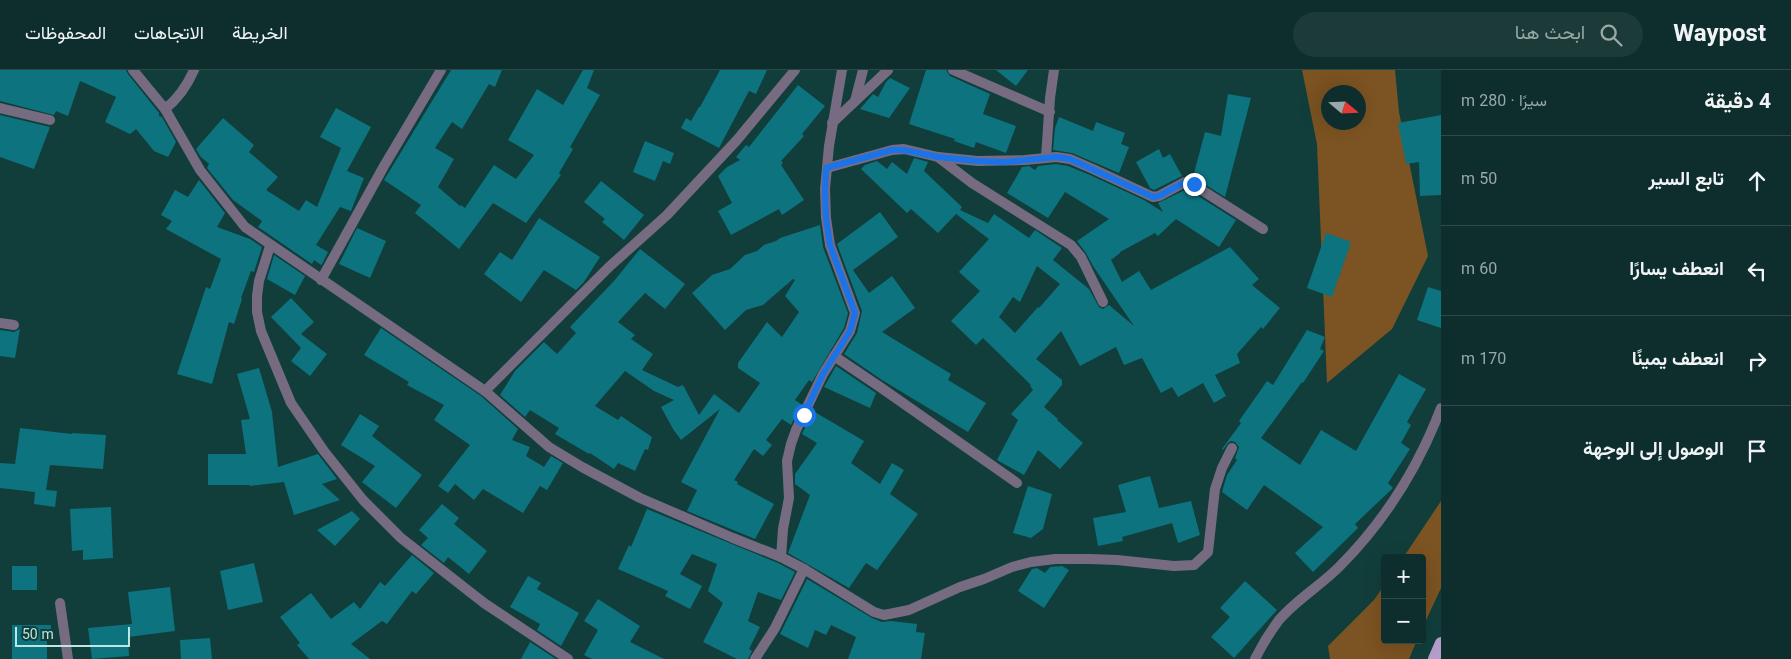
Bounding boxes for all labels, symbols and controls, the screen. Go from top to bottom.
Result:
search box [1293,12,1643,57]
text: Waypost [1673,16,1766,54]
text: ابحث هنا [1515,20,1585,49]
text: المحفوظات [25,21,106,49]
text: الاتجاهات [134,21,204,49]
text: الخريطة [232,21,288,49]
icon: search [1597,21,1625,49]
north arrow [1321,85,1366,130]
text: 4 دقيقة [1704,86,1771,119]
text: سيرًا · 280 m [1461,90,1547,115]
text: تابع السير [1648,166,1724,195]
icon: ahead [1743,167,1771,195]
text: 50 m [1461,168,1497,193]
route end [1183,173,1206,196]
text: انعطف يسارًا [1629,256,1724,285]
icon: left [1743,257,1771,285]
text: 60 m [1461,258,1497,283]
text: انعطف يمينًا [1632,346,1724,375]
icon: right [1743,347,1771,375]
text: 170 m [1461,348,1506,373]
route start [793,404,816,427]
text: الوصول إلى الوجهة [1583,436,1724,465]
icon: arrive [1743,437,1771,465]
map controls [1381,554,1426,644]
button: + [1381,554,1426,599]
button: − [1381,599,1426,644]
scale bar [15,624,130,647]
text: 50 m [22,625,54,647]

